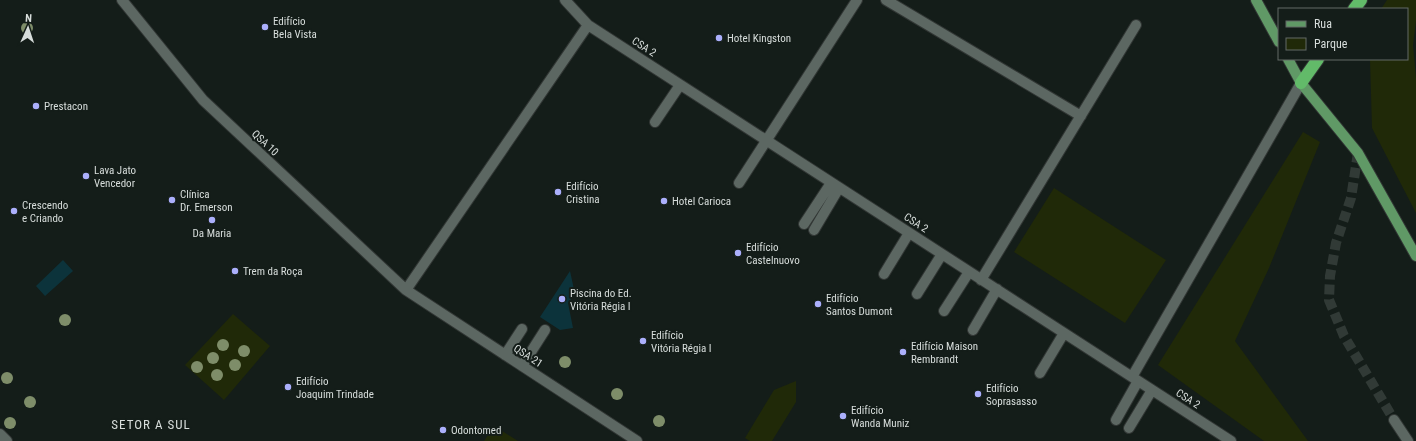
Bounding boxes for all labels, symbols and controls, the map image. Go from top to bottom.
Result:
north arrow [8,8,48,48]
legend [1278,8,1408,60]
text: N [25,12,32,25]
place label: Edifício Bela Vista [273,15,317,41]
text: Rua [1314,17,1332,31]
marker: Edifício Bela Vista [260,22,270,32]
place label: Hotel Kingston [727,32,791,45]
marker: Hotel Kingston [714,33,724,43]
street label: CSA 2 [629,34,659,60]
text: Parque [1314,37,1348,51]
place label: Prestacon [44,100,88,113]
marker: Prestacon [31,101,41,111]
street label: QSA 10 [249,127,281,159]
place label: Lava Jato Vencedor [94,164,137,190]
marker: Lava Jato Vencedor [81,171,91,181]
place label: Edifício Cristina [566,180,600,206]
marker: Edifício Cristina [553,187,563,197]
place label: Clínica Dr. Emerson [180,188,233,214]
marker: Clínica Dr. Emerson [167,195,177,205]
place label: Hotel Carioca [672,195,731,208]
marker: Hotel Carioca [659,196,669,206]
place label: Crescendo e Criando [22,199,69,225]
marker: Crescendo e Criando [9,206,19,216]
street label: CSA 2 [901,210,931,236]
marker: Da Maria [207,215,217,225]
place label: Da Maria [193,227,231,240]
place label: Edifício Castelnuovo [746,241,800,267]
marker: Edifício Castelnuovo [733,248,743,258]
place label: Trem da Roça [243,265,303,278]
marker: Trem da Roça [230,266,240,276]
place label: Piscina do Ed. Vitória Régia I [570,287,632,313]
place label: Edifício Santos Dumont [826,292,893,318]
marker: Piscina do Ed. Vitória Régia I [557,294,567,304]
marker: Edifício Santos Dumont [813,299,823,309]
place label: Edifício Vitória Régia I [651,329,712,355]
marker: Edifício Vitória Régia I [638,336,648,346]
place label: Edifício Maison Rembrandt [911,340,978,366]
street label: QSA 21 [511,342,545,370]
marker: Edifício Maison Rembrandt [898,347,908,357]
place label: Edifício Joaquim Trindade [296,375,374,401]
marker: Edifício Joaquim Trindade [283,382,293,392]
place label: Edifício Soprasasso [986,382,1037,408]
street label: CSA 2 [1173,386,1203,412]
marker: Edifício Soprasasso [973,389,983,399]
place label: Edifício Wanda Muniz [851,404,910,430]
marker: Edifício Wanda Muniz [838,411,848,421]
district label: SETOR A SUL [111,417,191,432]
place label: Odontomed [451,424,501,437]
marker: Odontomed [438,425,448,435]

